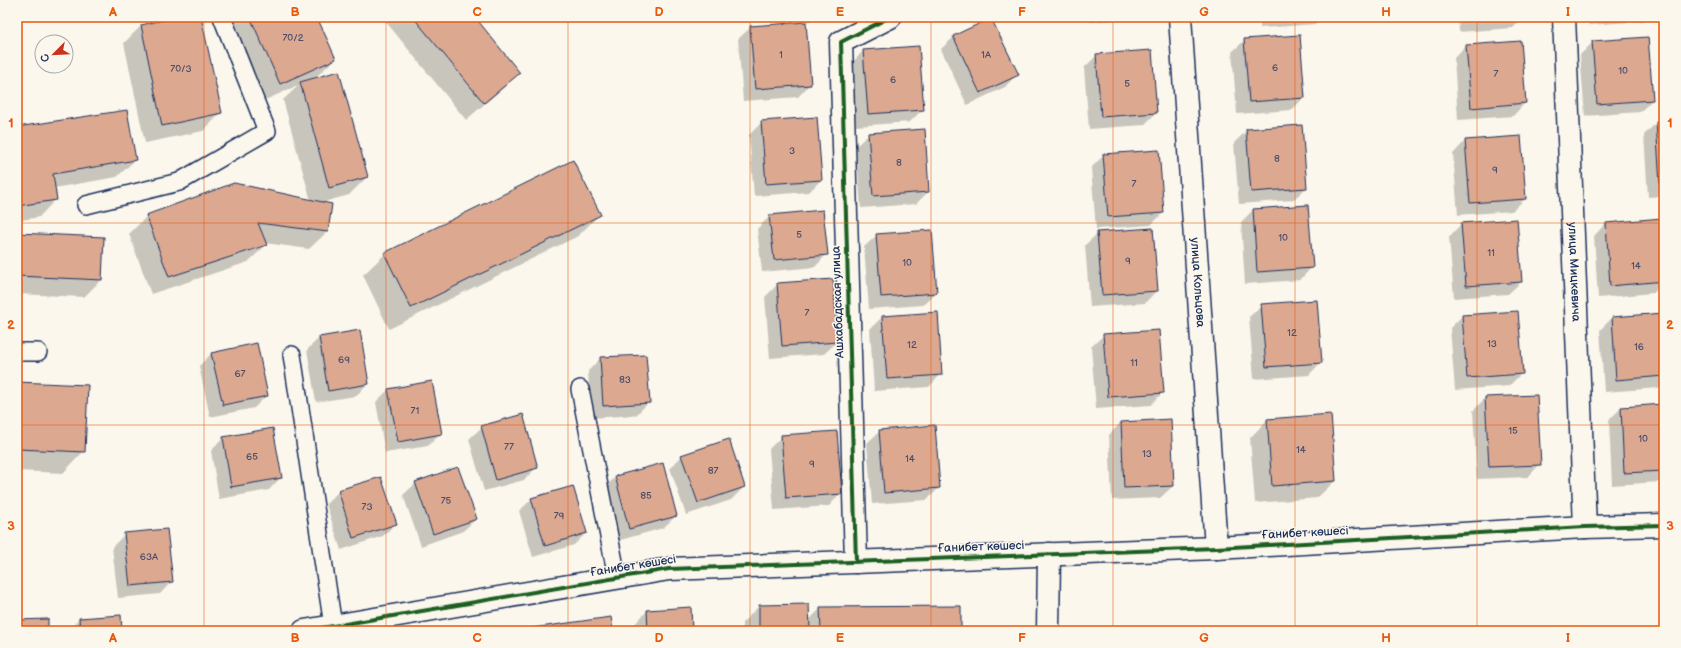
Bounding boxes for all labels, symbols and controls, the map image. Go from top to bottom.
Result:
text: A [108,4,117,20]
text: B [290,4,300,20]
text: C [472,4,482,20]
text: D [654,4,664,20]
text: E [836,4,845,20]
text: F [1018,4,1026,20]
text: G [1199,4,1209,20]
text: H [1381,4,1391,20]
text: I [1566,4,1570,20]
house number: 70/2 [282,32,304,44]
north arrow [34,34,74,74]
house number: 1 [779,49,783,61]
house number: 1А [981,49,992,61]
text: С [38,51,53,64]
house number: 6 [1272,62,1278,74]
house number: 70/3 [170,63,192,75]
house number: 10 [1618,65,1628,77]
house number: 7 [1494,68,1499,80]
house number: 6 [890,74,896,86]
house number: 5 [1124,78,1130,90]
text: 1 [8,115,14,131]
text: 1 [1667,115,1673,131]
house number: 3 [789,145,795,157]
house number: 8 [1274,153,1280,165]
house number: 8 [896,157,902,169]
house number: 9 [1492,164,1498,176]
house number: 7 [1132,178,1137,190]
street label: улица Мицкевича [1565,222,1584,322]
house number: 5 [796,229,802,241]
house number: 10 [1278,232,1288,244]
street label: улица Кольцова [1187,237,1209,328]
street label: Ашхабадская улица [829,246,847,359]
house number: 11 [1487,247,1495,259]
house number: 9 [1125,255,1131,267]
house number: 10 [902,257,912,269]
house number: 14 [1631,260,1641,272]
house number: 7 [805,307,810,319]
text: 2 [7,317,15,333]
text: 2 [1666,317,1674,333]
house number: 12 [1287,327,1297,339]
house number: 13 [1487,338,1497,350]
house number: 12 [907,339,917,351]
house number: 16 [1634,341,1644,353]
house number: 69 [338,354,350,366]
house number: 11 [1130,357,1138,369]
house number: 67 [234,368,246,380]
house number: 83 [619,374,631,386]
house number: 71 [411,405,420,417]
house number: 15 [1508,425,1518,437]
house number: 10 [1638,433,1648,445]
house number: 77 [504,441,514,453]
house number: 14 [1296,444,1306,456]
house number: 13 [1142,448,1152,460]
house number: 65 [246,451,258,463]
house number: 14 [905,453,915,465]
house number: 9 [809,458,815,470]
house number: 87 [708,465,718,477]
house number: 85 [640,490,652,502]
house number: 75 [441,495,452,507]
house number: 73 [361,501,373,513]
house number: 79 [554,510,565,522]
text: 3 [7,518,15,534]
text: 3 [1666,518,1674,534]
street label: Ғанибет көшесі [1261,523,1349,543]
street label: Ғанибет көшесі [937,538,1025,556]
house number: 63А [140,551,159,563]
street label: Ғанибет көшесі [589,552,677,580]
text: A [108,630,117,646]
text: B [290,630,300,646]
text: C [472,630,482,646]
text: D [654,630,664,646]
text: E [836,630,845,646]
text: F [1018,630,1026,646]
text: G [1199,630,1209,646]
text: H [1381,630,1391,646]
text: I [1566,630,1570,646]

